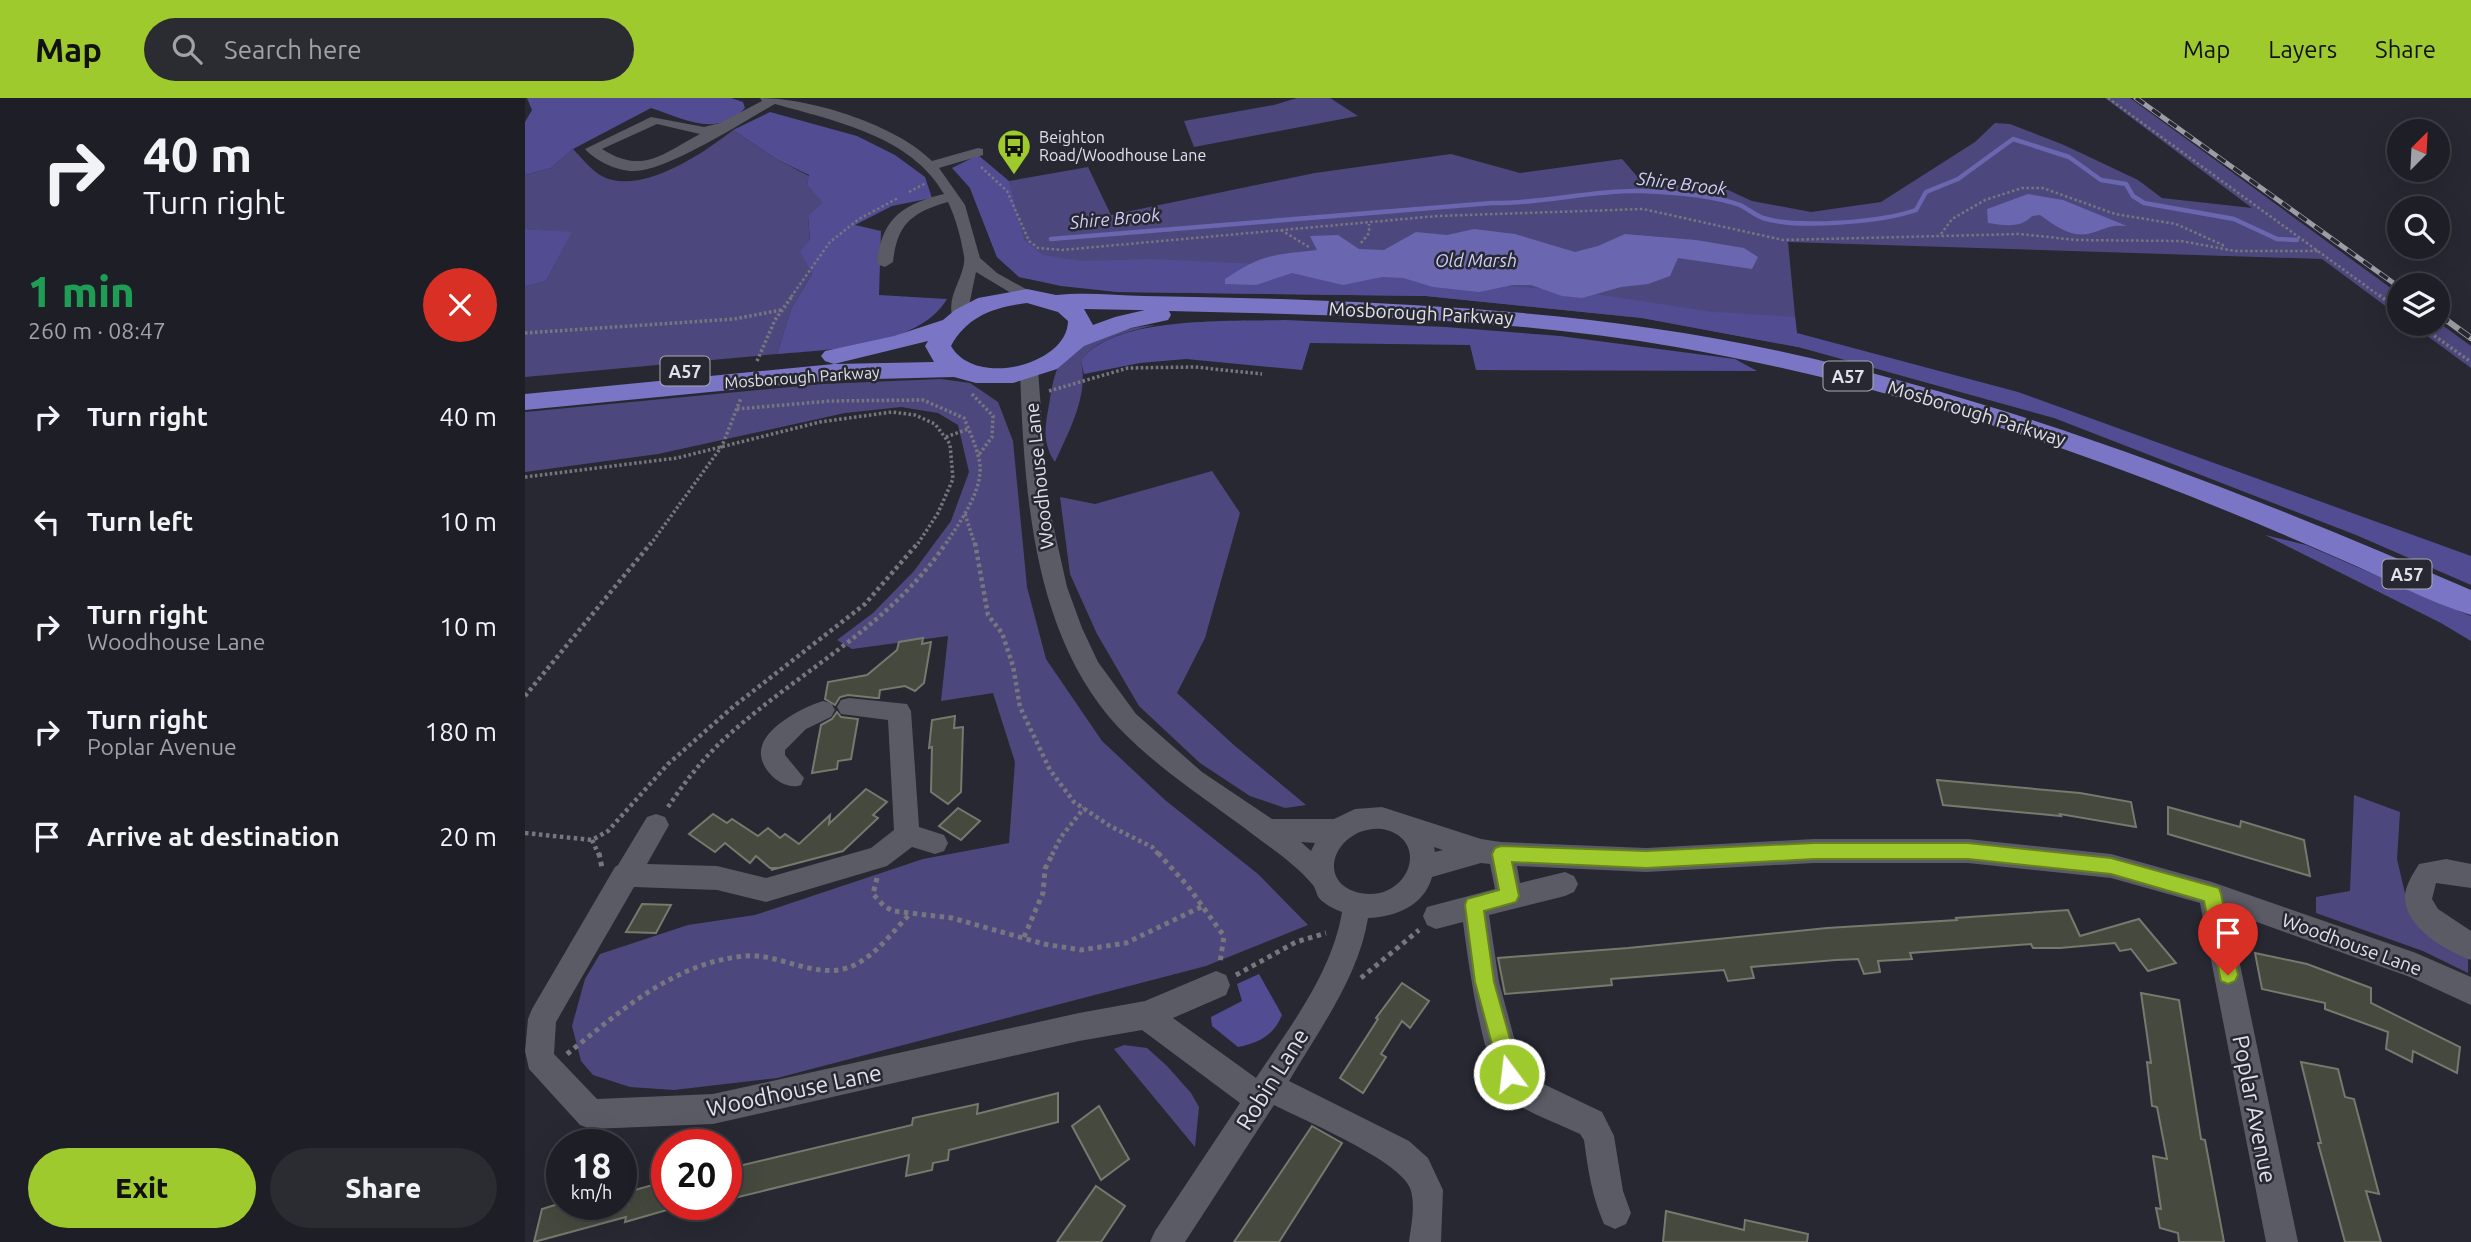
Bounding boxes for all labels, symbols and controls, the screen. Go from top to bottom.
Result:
search box [144,18,634,81]
icon: search [168,30,206,68]
text: Map [35,31,102,68]
text: Search here [224,35,362,64]
text: Map [2183,36,2230,63]
text: Layers [2268,36,2337,63]
text: Share [2375,36,2436,63]
north arrow [2387,119,2450,182]
map controls [2387,119,2450,336]
icon: right [28,126,119,217]
text: 40 m [143,126,252,181]
bus stop icon: Beighton Road/Woodhouse Lane [995,127,1033,176]
place label: Beighton Road/Woodhouse Lane [1039,128,1206,164]
water label: Shire Brook [1635,167,1729,199]
text: Turn right [143,184,285,220]
button: search [2387,196,2450,259]
water label: Shire Brook [1068,204,1162,232]
water label: Old Marsh [1435,250,1517,270]
text: 1 min [28,268,135,315]
button: close [423,268,497,342]
button: layers [2387,273,2450,336]
street label: Mosborough Parkway [1328,297,1514,329]
text: 260 m · 08:47 [28,318,166,343]
road number: A57 [661,356,709,386]
road number: A57 [1823,362,1873,390]
street label: Mosborough Parkway [724,363,881,391]
street label: Mosborough Parkway [1885,375,2069,451]
icon: right [28,398,66,436]
text: Turn right [87,402,208,431]
text: 40 m [439,402,497,431]
street label: Woodhouse Lane [1020,402,1058,550]
icon: left [28,503,66,541]
text: Turn left [87,507,193,536]
text: 10 m [439,507,497,536]
road number: A57 [2382,560,2431,588]
text: Turn right [87,600,208,629]
icon: right [28,608,66,646]
text: 10 m [439,612,497,641]
text: Woodhouse Lane [87,629,265,654]
text: Turn right [87,705,208,734]
icon: right [28,713,66,751]
text: 180 m [425,717,497,746]
text: Poplar Avenue [87,734,237,759]
icon: arrive [28,818,66,856]
text: Arrive at destination [87,822,340,851]
text: 20 m [439,822,497,851]
pin [2198,903,2258,975]
street label: Woodhouse Lane [2279,908,2425,980]
icon: arrive [2209,914,2247,952]
street label: Robin Lane [1231,1024,1313,1134]
street label: Poplar Avenue [2228,1033,2282,1185]
position arrow [1472,1037,1546,1111]
street label: Woodhouse Lane [704,1059,884,1121]
speed limit sign: 20 [651,1129,742,1220]
text: 18 [572,1145,611,1185]
button: Exit [28,1148,256,1228]
button: Share [270,1148,497,1228]
text: km/h [571,1182,612,1202]

